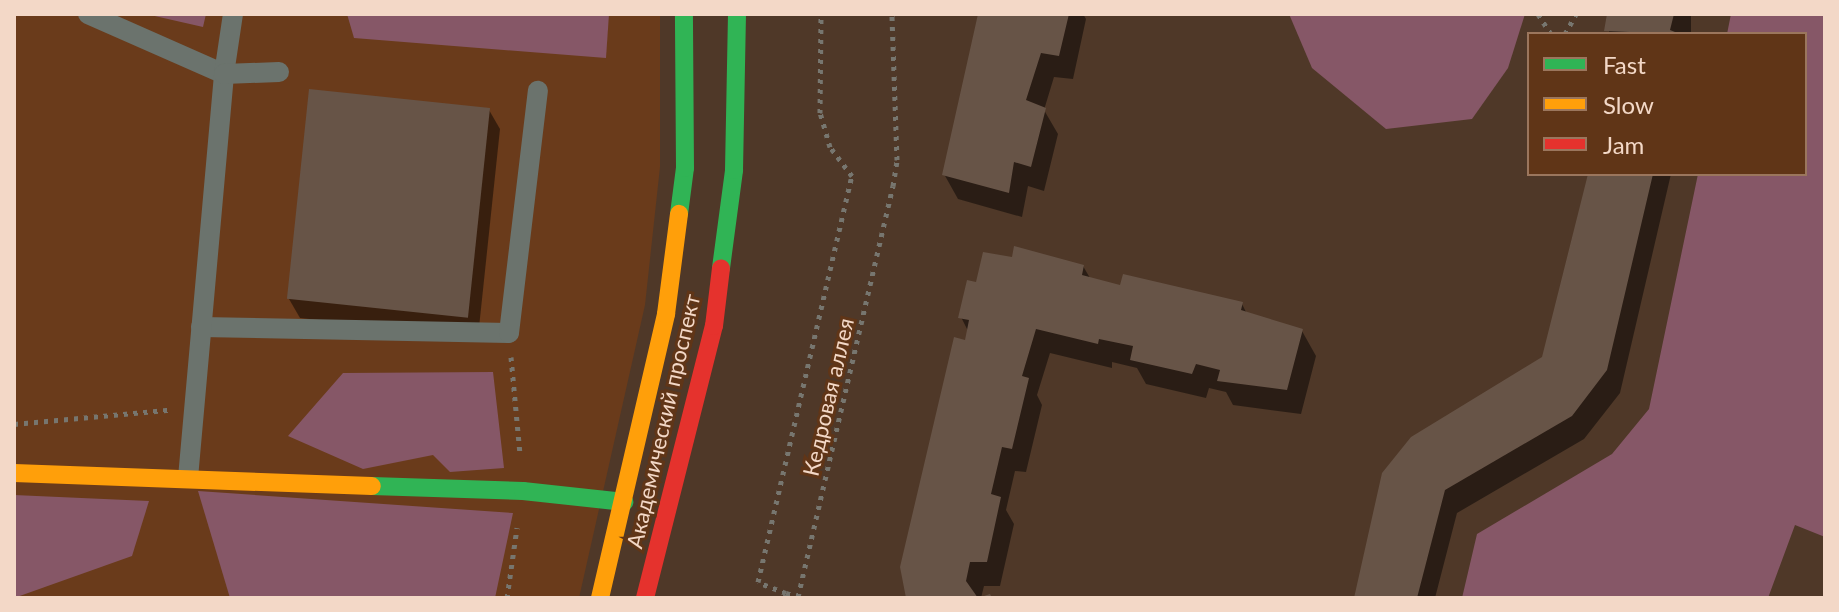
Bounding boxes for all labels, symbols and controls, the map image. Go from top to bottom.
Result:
legend [1527,32,1807,176]
text: Fast [1603,50,1646,79]
text: Slow [1603,90,1654,119]
text: Jam [1603,130,1644,159]
street label: Академический проспект [621,291,705,551]
street label: Кедровая аллея [797,315,859,479]

